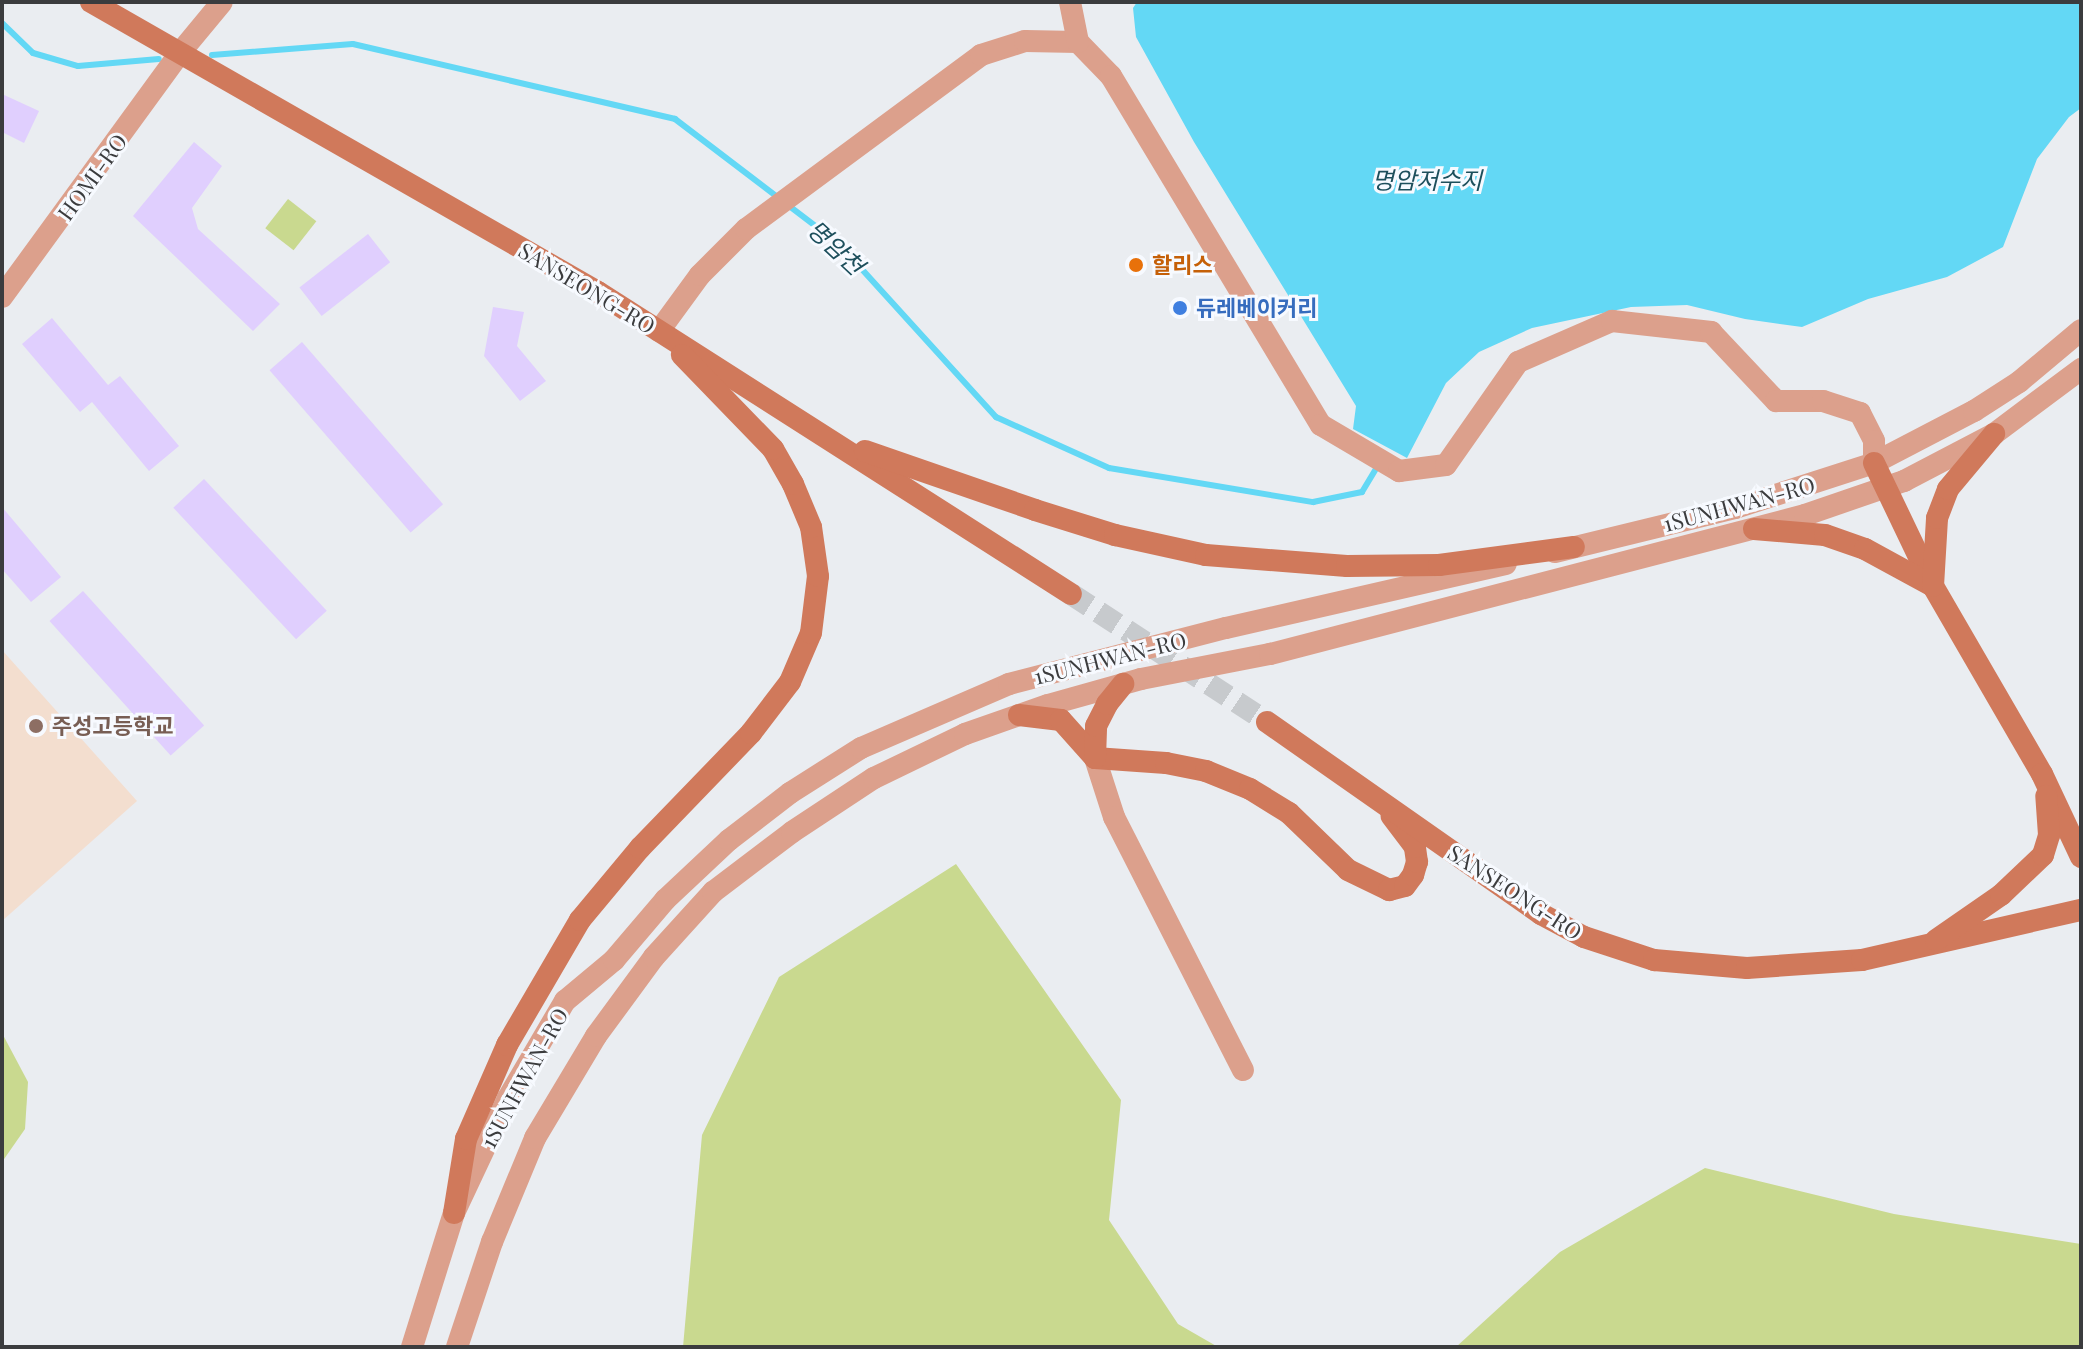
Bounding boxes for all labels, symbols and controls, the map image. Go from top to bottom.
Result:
street label: HOMI-RO [52,129,132,225]
water label: 명암저수지 [1372,166,1482,194]
water label: 명암천 [802,214,870,280]
street label: SANSEONG-RO [514,237,660,339]
place label: 할리스 [1152,252,1213,278]
marker: 할리스 [1127,256,1145,274]
place label: 듀레베이커리 [1196,295,1317,321]
marker: 듀레베이커리 [1171,299,1189,317]
street label: 1SUNHWAN-RO [1660,471,1818,537]
street label: 1SUNHWAN-RO [1031,626,1189,690]
place label: 주성고등학교 [52,713,173,739]
marker: 주성고등학교 [27,717,45,735]
street label: SANSEONG-RO [1443,839,1587,945]
street label: 1SUNHWAN-RO [475,1003,573,1153]

